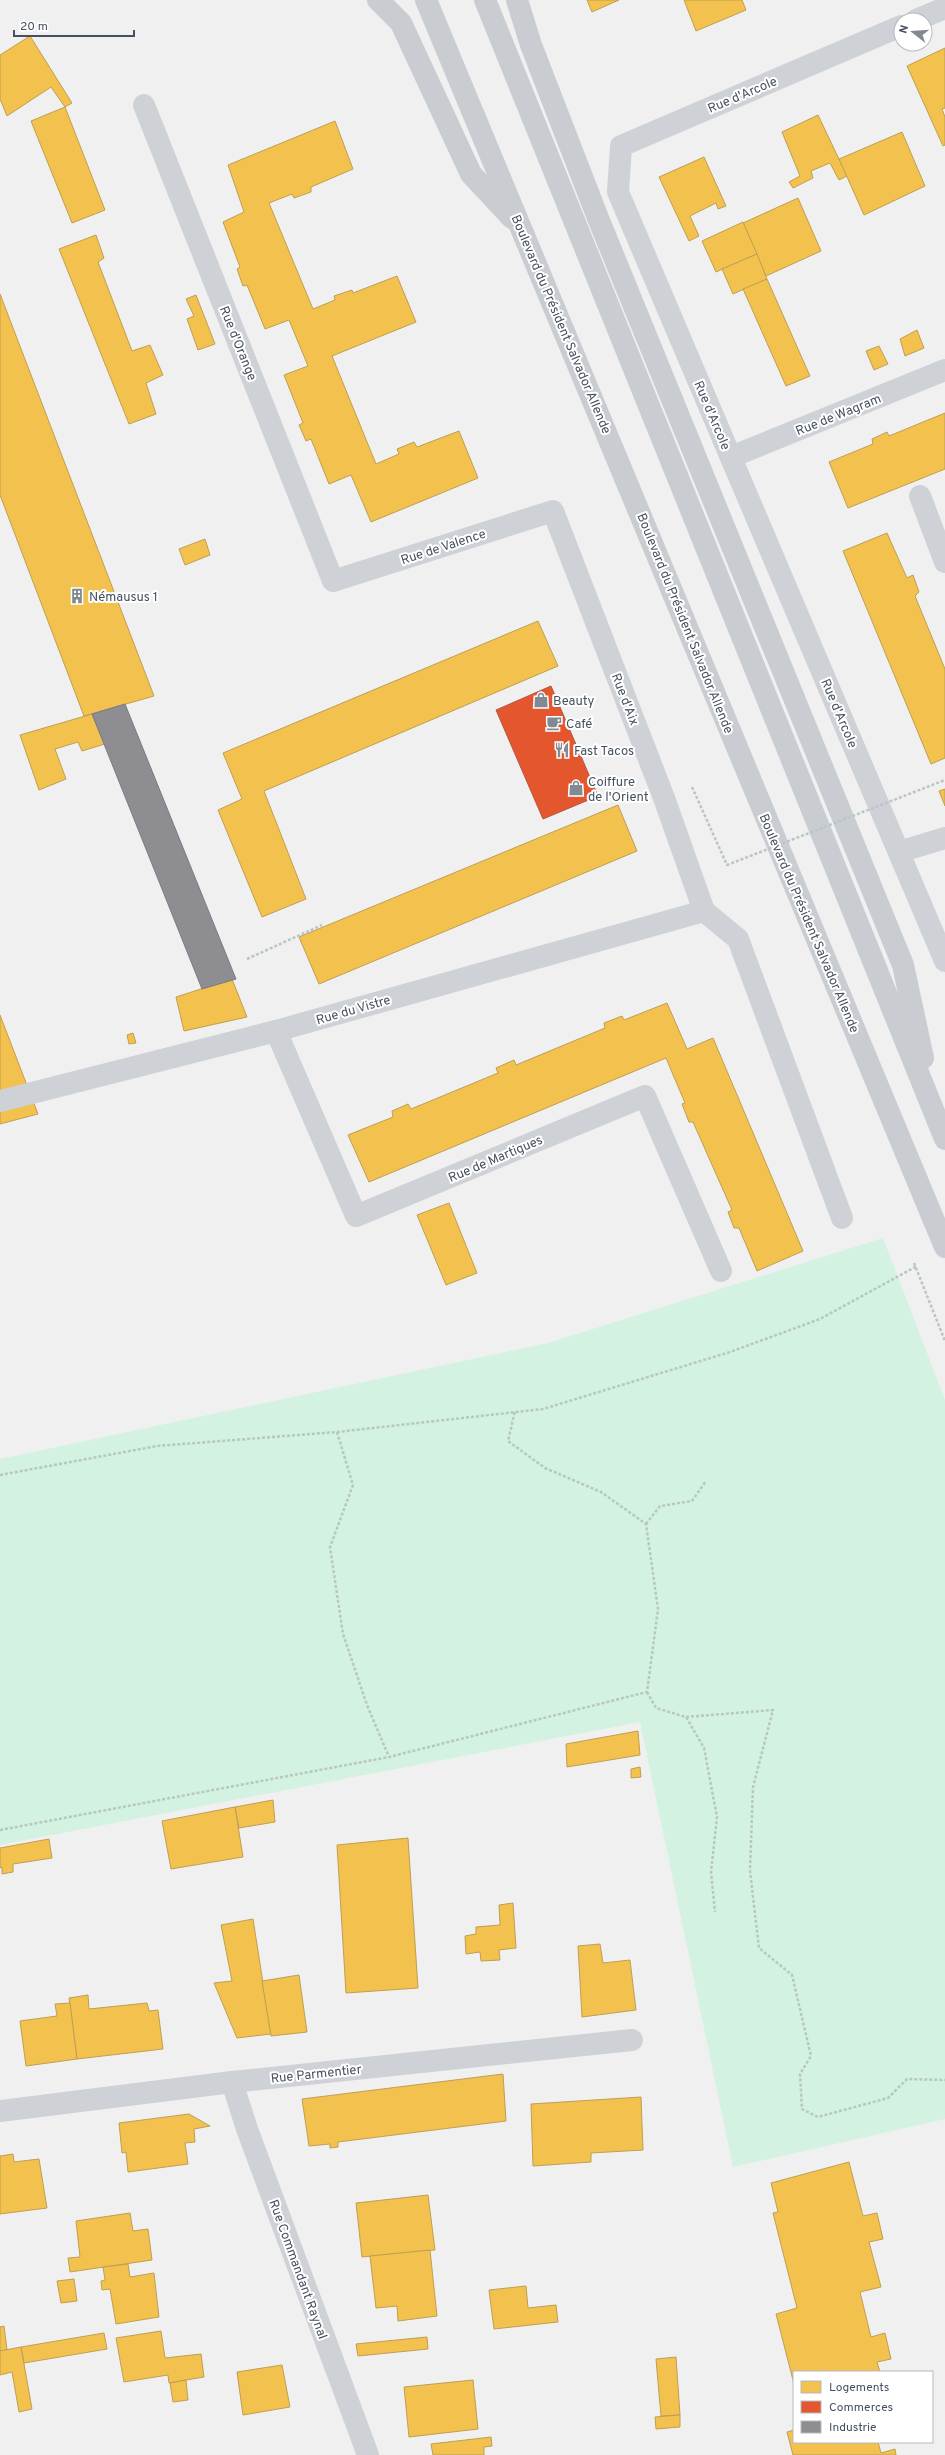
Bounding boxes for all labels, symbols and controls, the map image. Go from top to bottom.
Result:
scale bar [14,12,134,38]
north arrow [893,12,933,52]
text: 20 m [20,19,48,35]
text: N [897,24,912,35]
street label: Rue d'Arcole [706,74,780,118]
street label: Boulevard du Président Salvador Allende [507,213,614,437]
street label: Rue d'Orange [215,304,259,383]
street label: Rue d'Arcole [689,379,733,453]
street label: Rue de Wagram [794,391,884,440]
street label: Boulevard du Président Salvador Allende [632,511,736,736]
street label: Rue de Valence [399,527,488,569]
building icon: Némausus 1 [68,587,86,605]
place label: Némausus 1 [89,590,158,606]
street label: Rue d'Aix [607,671,641,728]
street label: Rue d'Arcole [816,677,860,751]
shop icon: Beauty [532,691,550,709]
place label: Beauty [553,694,594,710]
cafe icon: Café [545,714,563,732]
place label: Café [566,717,592,733]
restaurant icon: Fast Tacos [553,741,571,759]
place label: Fast Tacos [574,744,634,760]
place label: Coiffure de l'Orient [588,775,649,806]
shop icon: Coiffure de l'Orient [567,779,585,797]
street label: Boulevard du Président Salvador Allende [755,812,862,1036]
street label: Rue du Vistre [314,993,393,1029]
street label: Rue de Martigues [446,1133,545,1187]
street label: Rue Parmentier [270,2062,362,2088]
street label: Rue Commandant Raynal [264,2198,330,2342]
legend [793,2371,933,2443]
text: Logements [829,2380,889,2396]
text: Commerces [829,2400,893,2416]
text: Industrie [829,2420,877,2436]

